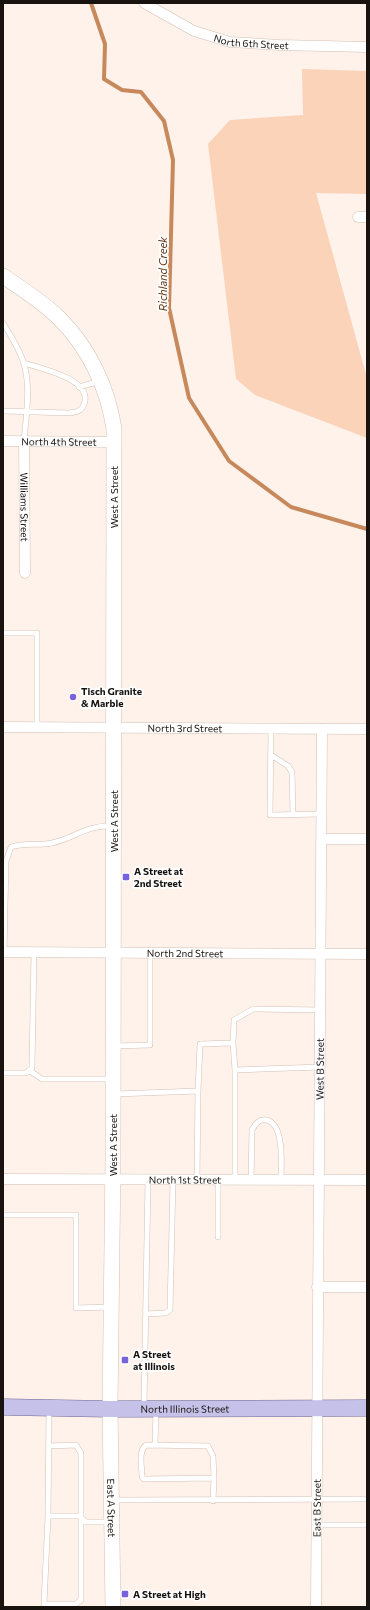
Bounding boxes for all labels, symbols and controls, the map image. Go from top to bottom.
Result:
street label: North 6th Street [212,31,289,51]
water label: Richland Creek [156,236,169,311]
street label: North 4th Street [21,435,97,448]
street label: West A Street [108,466,120,528]
street label: Williams Street [18,472,31,542]
place label: Tisch Granite & Marble [81,685,142,709]
marker: Tisch Granite & Marble [68,692,78,702]
street label: North 3rd Street [148,722,222,734]
street label: West A Street [108,790,120,852]
place label: A Street at 2nd Street [134,865,183,889]
marker: A Street at 2nd Street [121,872,131,882]
street label: North 2nd Street [147,947,223,959]
street label: West B Street [313,1038,326,1100]
street label: West A Street [107,1114,119,1176]
street label: North 1st Street [149,1173,221,1186]
place label: A Street at Illinois [133,1348,175,1372]
marker: A Street at Illinois [120,1355,130,1365]
street label: North Illinois Street [141,1403,229,1415]
street label: East A Street [105,1478,118,1537]
street label: East B Street [310,1479,323,1537]
place label: A Street at High [133,1588,206,1600]
marker: A Street at High [120,1589,130,1599]

